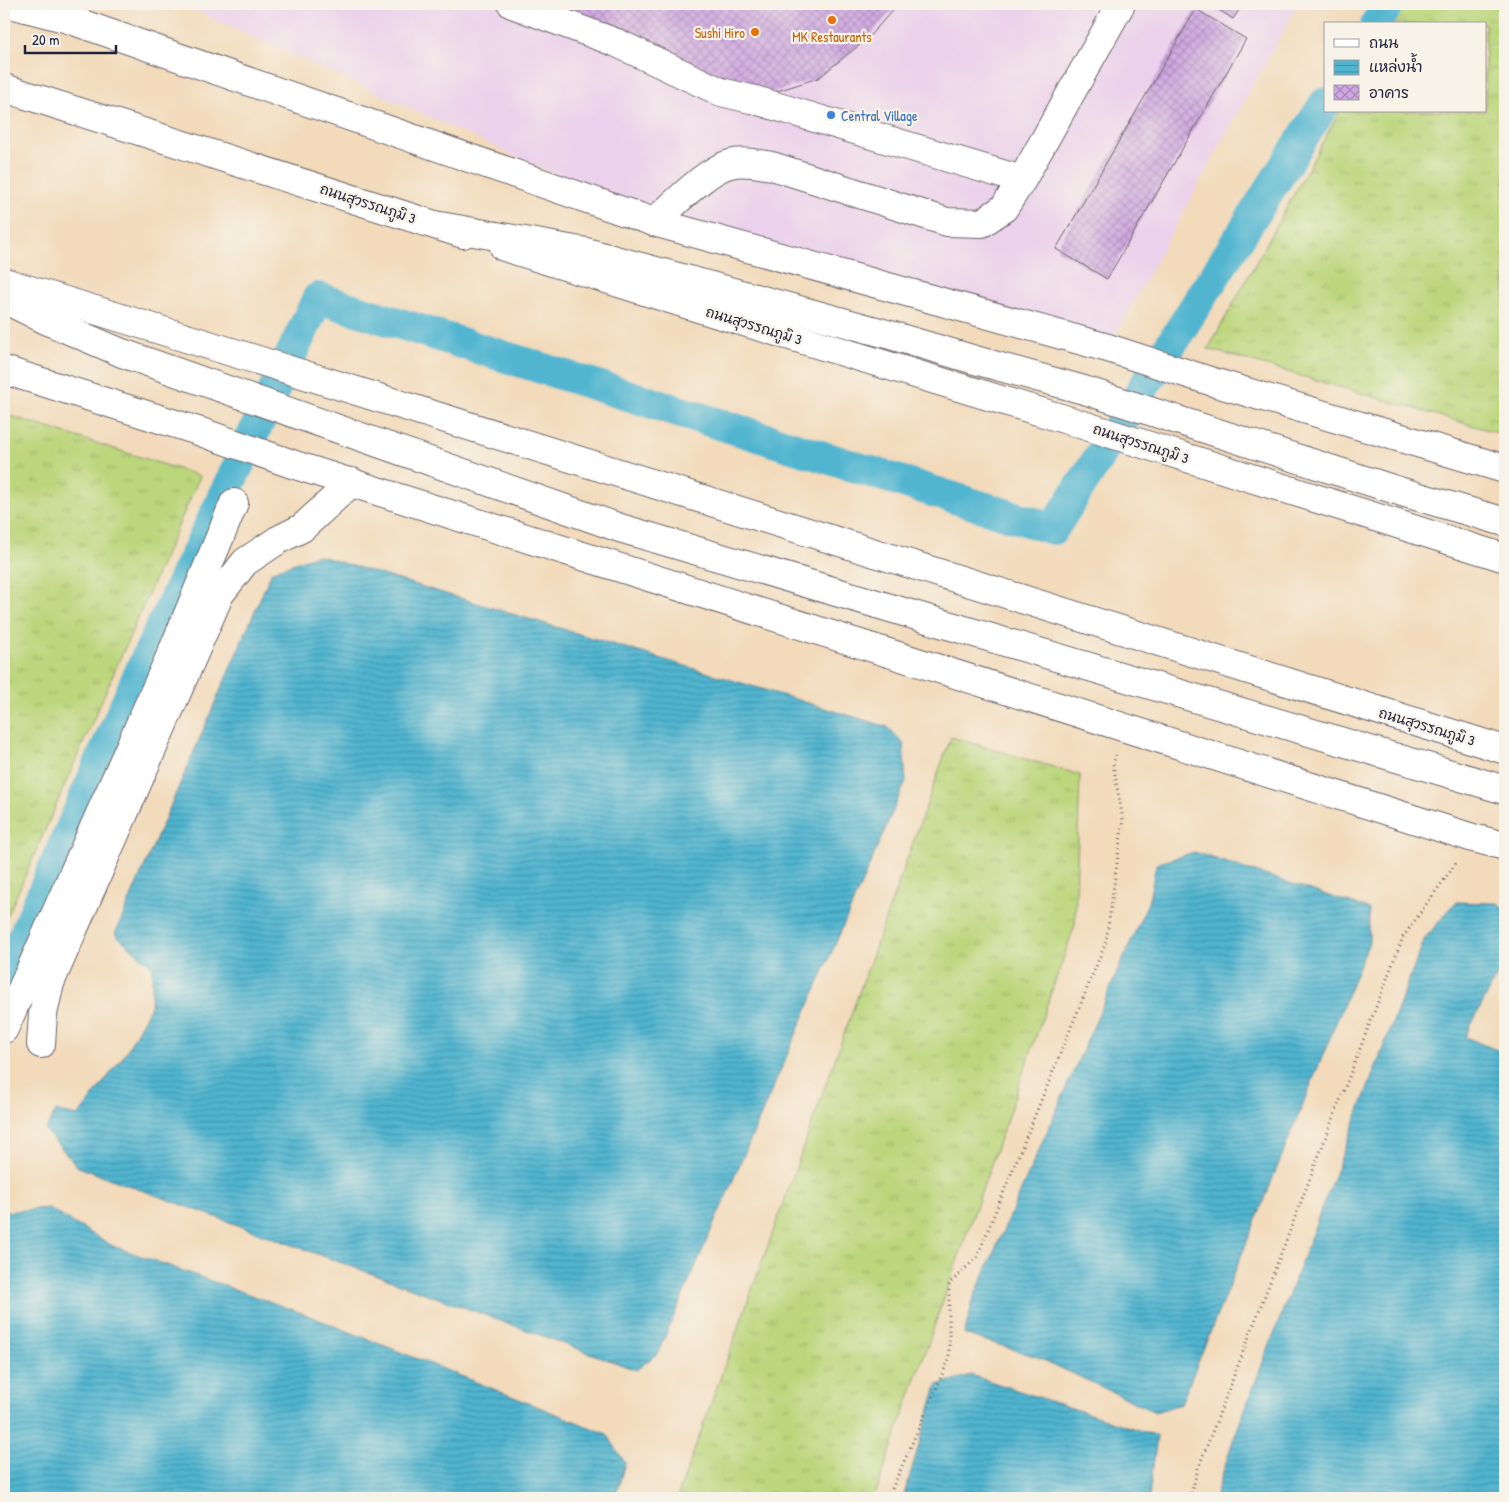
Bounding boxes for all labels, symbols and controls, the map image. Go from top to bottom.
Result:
marker: MK Restaurants [826,14,838,26]
scale bar [25,22,116,54]
legend [1324,22,1486,112]
place label: Sushi Hiro [695,23,745,42]
marker: Sushi Hiro [749,26,761,38]
place label: MK Restaurants [792,27,872,46]
text: 20 m [32,29,59,50]
text: ถนน [1369,32,1398,53]
text: แหล่งน้ำ [1369,53,1423,77]
text: อาคาร [1369,82,1409,103]
place label: Central Village [841,106,918,126]
marker: Central Village [825,109,837,121]
street label: ถนนสุวรรณภูมิ 3 [317,179,418,228]
street label: ถนนสุวรรณภูมิ 3 [703,301,804,350]
street label: ถนนสุวรรณภูมิ 3 [1090,419,1191,468]
street label: ถนนสุวรรณภูมิ 3 [1376,702,1477,751]

